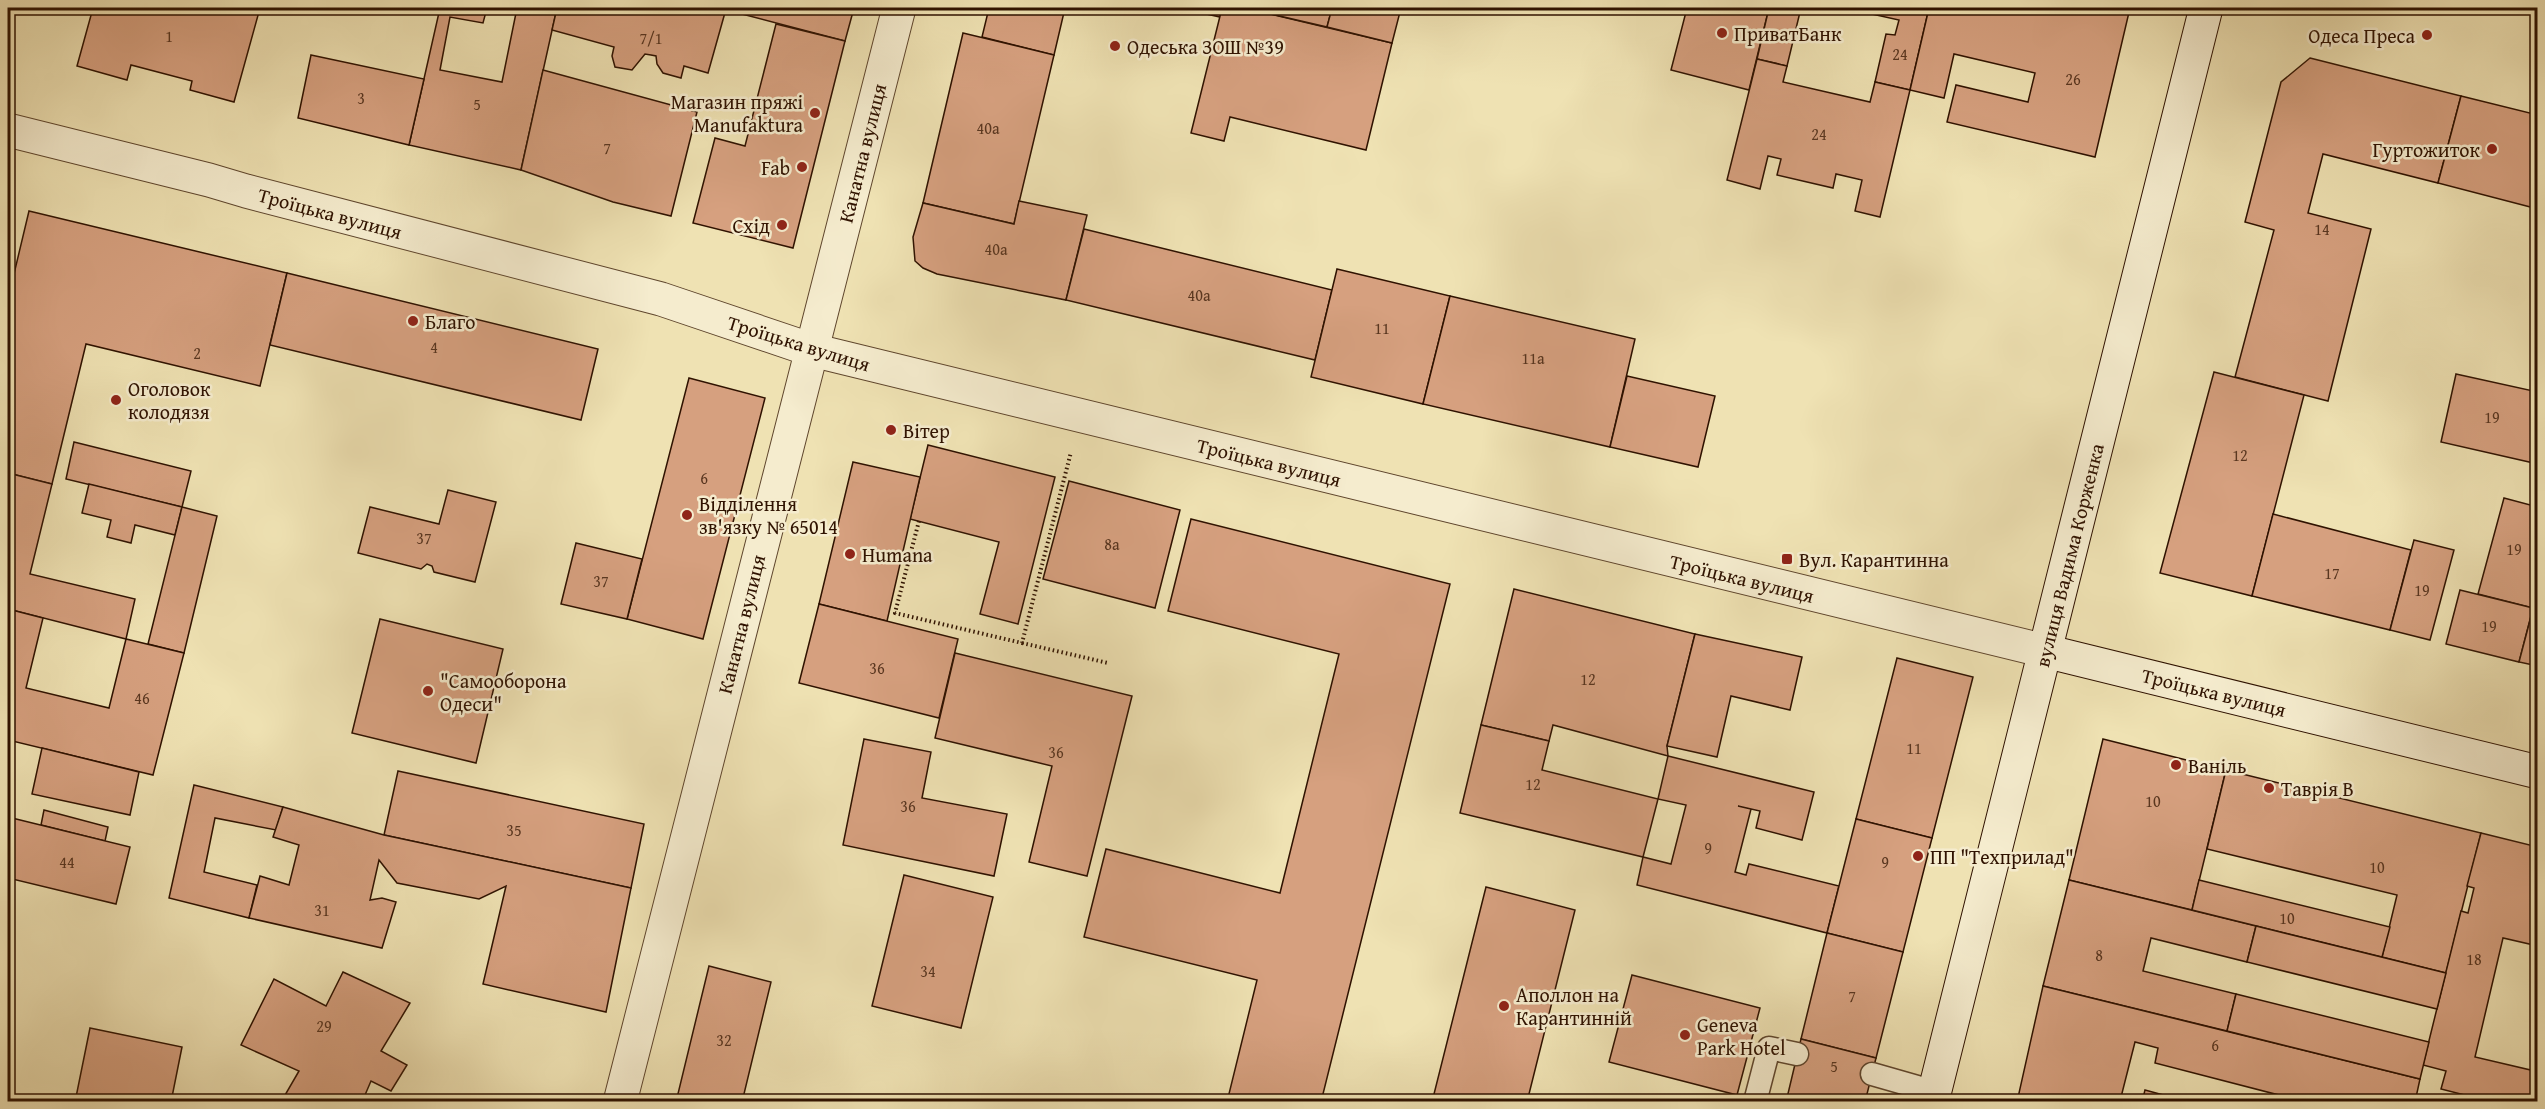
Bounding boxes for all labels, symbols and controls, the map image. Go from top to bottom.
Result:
place label: ПриватБанк [1734,19,1842,48]
place label: Одеса Преса [2308,21,2415,50]
house number: 1 [165,24,173,48]
house number: 7/1 [640,26,662,50]
marker: ПриватБанк [1715,26,1729,40]
marker: Одеса Преса [2420,28,2434,42]
place label: Одеська ЗОШ №39 [1127,32,1284,61]
marker: Одеська ЗОШ №39 [1108,39,1122,53]
house number: 24 [1892,42,1908,66]
house number: 26 [2065,67,2081,91]
street label: Канатна вулиця [831,80,893,226]
house number: 3 [357,86,365,110]
place label: Магазин пряжі Manufaktura [671,87,804,139]
house number: 5 [473,92,481,116]
marker: Магазин пряжі Manufaktura [808,106,822,120]
house number: 40а [976,116,1000,140]
house number: 24 [1811,122,1827,146]
place label: Гуртожиток [2373,135,2481,164]
house number: 7 [603,136,611,160]
marker: Гуртожиток [2485,142,2499,156]
place label: Fab [761,153,790,182]
marker: Fab [795,160,809,174]
street label: Троїцька вулиця [255,180,405,246]
place label: Схiд [732,211,770,240]
house number: 14 [2314,217,2330,241]
marker: Схiд [775,218,789,232]
house number: 40а [984,237,1008,261]
house number: 40а [1187,283,1211,307]
place label: Благо [425,307,476,336]
street label: Троїцька вулиця [724,308,874,378]
marker: Благо [406,314,420,328]
house number: 11 [1374,316,1390,340]
house number: 4 [430,335,438,359]
house number: 2 [193,341,201,365]
house number: 11а [1521,346,1545,370]
place label: Оголовок колодязя [128,374,211,426]
marker: Оголовок колодязя [109,393,123,407]
house number: 19 [2484,405,2500,429]
place label: Вітер [903,416,950,445]
marker: Вітер [884,423,898,437]
street label: Троїцька вулиця [1194,430,1344,494]
street label: вулиця Вадима Корженка [2027,440,2111,670]
house number: 12 [2232,443,2248,467]
house number: 6 [700,466,708,490]
place label: Відділення зв'язку № 65014 [699,489,838,541]
marker: Відділення зв'язку № 65014 [680,508,694,522]
house number: 37 [416,526,432,550]
house number: 8а [1104,532,1120,556]
house number: 19 [2506,537,2522,561]
place label: Humana [862,540,933,569]
place label: Вул. Карантинна [1799,545,1949,574]
street label: Троїцька вулиця [1667,546,1817,610]
marker: Humana [843,547,857,561]
street label: Канатна вулиця [710,551,772,697]
marker: Вул. Карантинна [1780,552,1794,566]
house number: 17 [2324,561,2340,585]
house number: 37 [593,569,609,593]
house number: 19 [2414,578,2430,602]
house number: 19 [2481,614,2497,638]
house number: 36 [869,656,885,680]
street label: Троїцька вулиця [2139,660,2289,724]
place label: "Самооборона Одеси" [440,666,567,718]
house number: 12 [1580,667,1596,691]
marker: "Самооборона Одеси" [421,684,435,698]
house number: 46 [134,686,150,710]
house number: 11 [1906,736,1922,760]
house number: 36 [1048,740,1064,764]
place label: Ваніль [2188,751,2247,780]
marker: Ваніль [2169,758,2183,772]
house number: 12 [1525,772,1541,796]
place label: Таврія В [2281,774,2354,803]
marker: Таврія В [2262,781,2276,795]
house number: 10 [2145,789,2161,813]
house number: 36 [900,794,916,818]
house number: 35 [506,818,522,842]
house number: 9 [1704,836,1712,860]
place label: ПП "Техприлад" [1930,842,2074,871]
marker: ПП "Техприлад" [1911,849,1925,863]
house number: 44 [59,850,75,874]
house number: 9 [1881,850,1889,874]
house number: 10 [2369,855,2385,879]
house number: 31 [314,898,330,922]
house number: 10 [2279,906,2295,930]
house number: 8 [2095,943,2103,967]
house number: 18 [2466,947,2482,971]
house number: 34 [920,959,936,983]
place label: Аполлон на Карантинній [1516,980,1632,1032]
house number: 7 [1848,984,1856,1008]
marker: Аполлон на Карантинній [1497,999,1511,1013]
place label: Geneva Park Hotel [1697,1010,1786,1062]
house number: 29 [316,1014,332,1038]
house number: 32 [716,1028,732,1052]
marker: Geneva Park Hotel [1678,1028,1692,1042]
house number: 6 [2211,1033,2219,1057]
house number: 5 [1830,1054,1838,1078]

